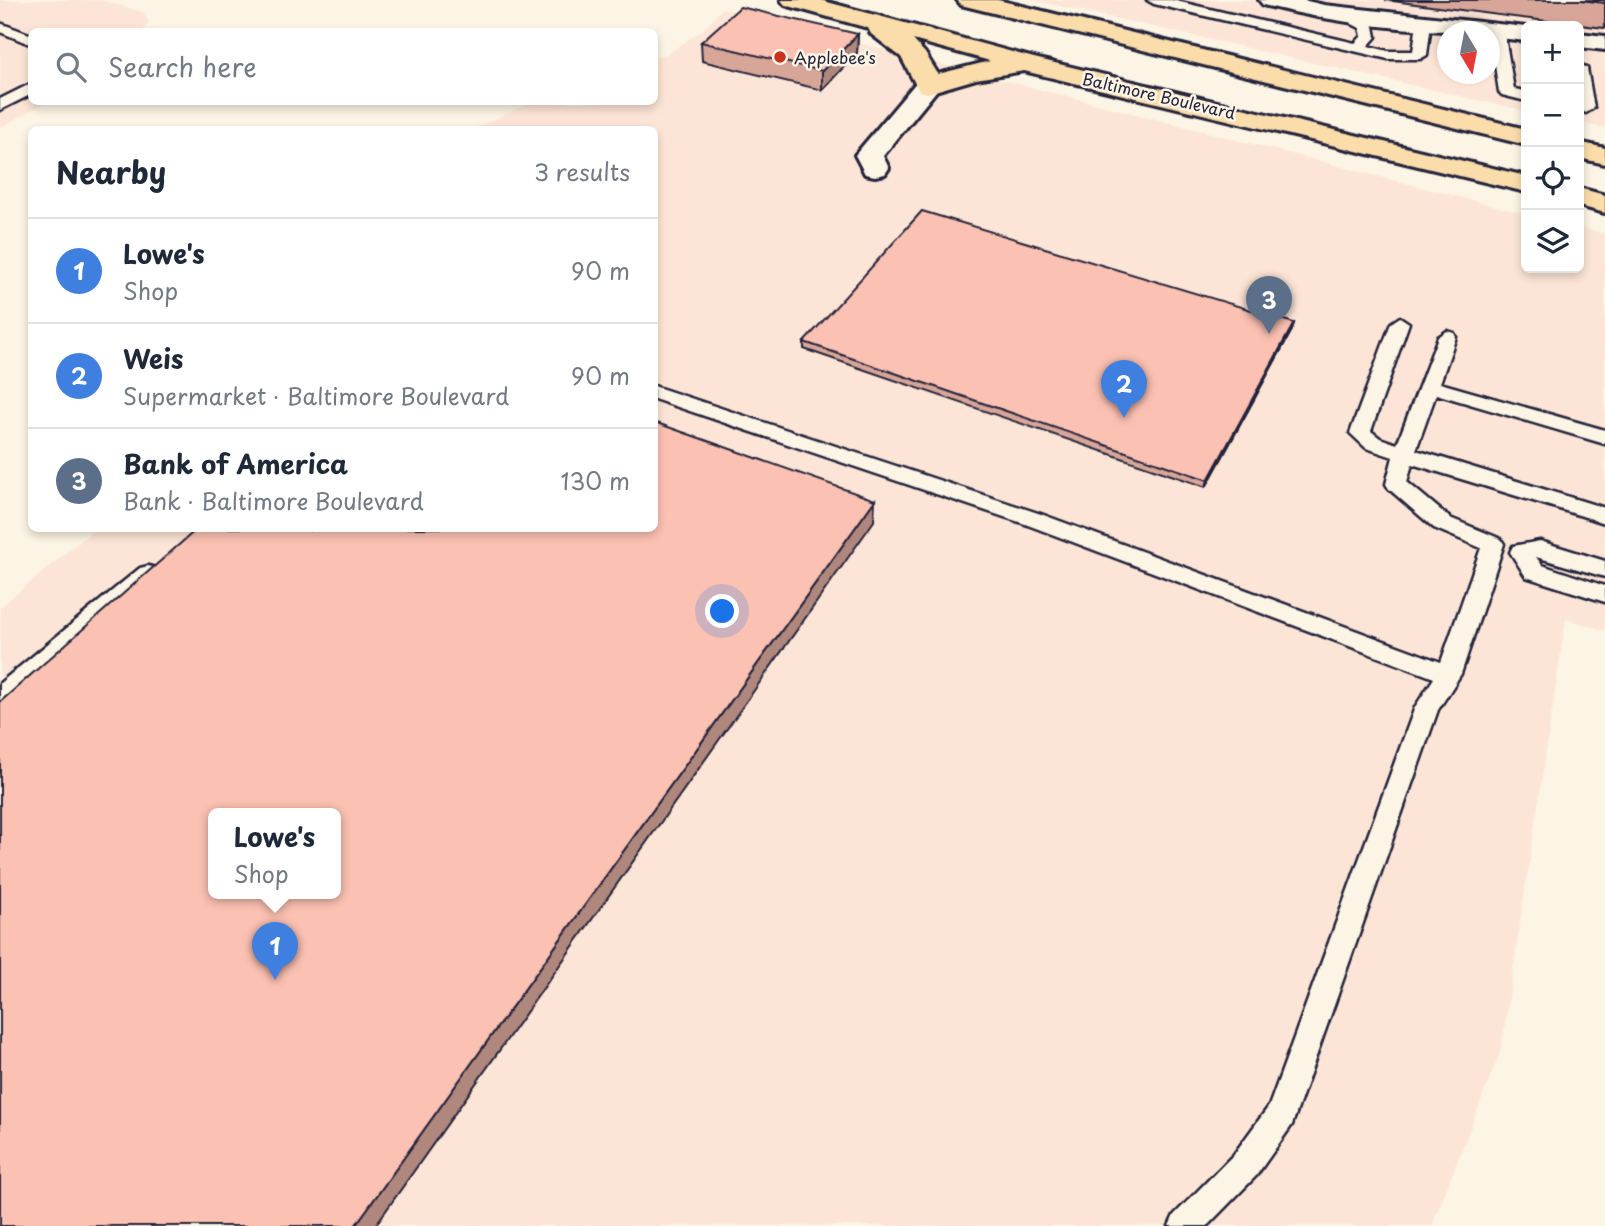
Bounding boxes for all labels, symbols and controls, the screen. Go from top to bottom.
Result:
north arrow [1437,21,1500,84]
map controls [1521,21,1584,273]
button: + [1521,21,1584,84]
search box [28,28,658,105]
place label: Applebee's [794,45,876,69]
text: Search here [108,47,257,86]
icon: search [52,48,90,86]
marker: Applebee's [772,49,788,65]
street label: Baltimore Boulevard [1080,66,1238,124]
button: − [1521,84,1584,147]
button: locate [1521,147,1584,210]
text: Nearby [56,149,166,194]
text: 3 results [534,154,630,189]
button: layers [1521,210,1584,273]
text: Lowe's [123,234,205,273]
text: 1 [74,253,85,288]
text: 90 m [571,253,630,288]
text: Shop [123,273,178,308]
pin: 3 [1246,276,1292,334]
text: Weis [123,339,183,378]
text: 2 [71,358,87,393]
text: 90 m [571,358,630,393]
pin: 2 [1101,360,1147,418]
text: Supermarket · Baltimore Boulevard [123,378,509,413]
text: Bank of America [123,444,348,483]
text: 3 [71,463,87,498]
text: 130 m [560,463,630,498]
text: Bank · Baltimore Boulevard [123,483,424,518]
your location [705,594,739,628]
popup [208,808,341,899]
text: Lowe's [234,817,315,856]
text: Shop [234,856,289,891]
pin: 1 [252,922,298,980]

